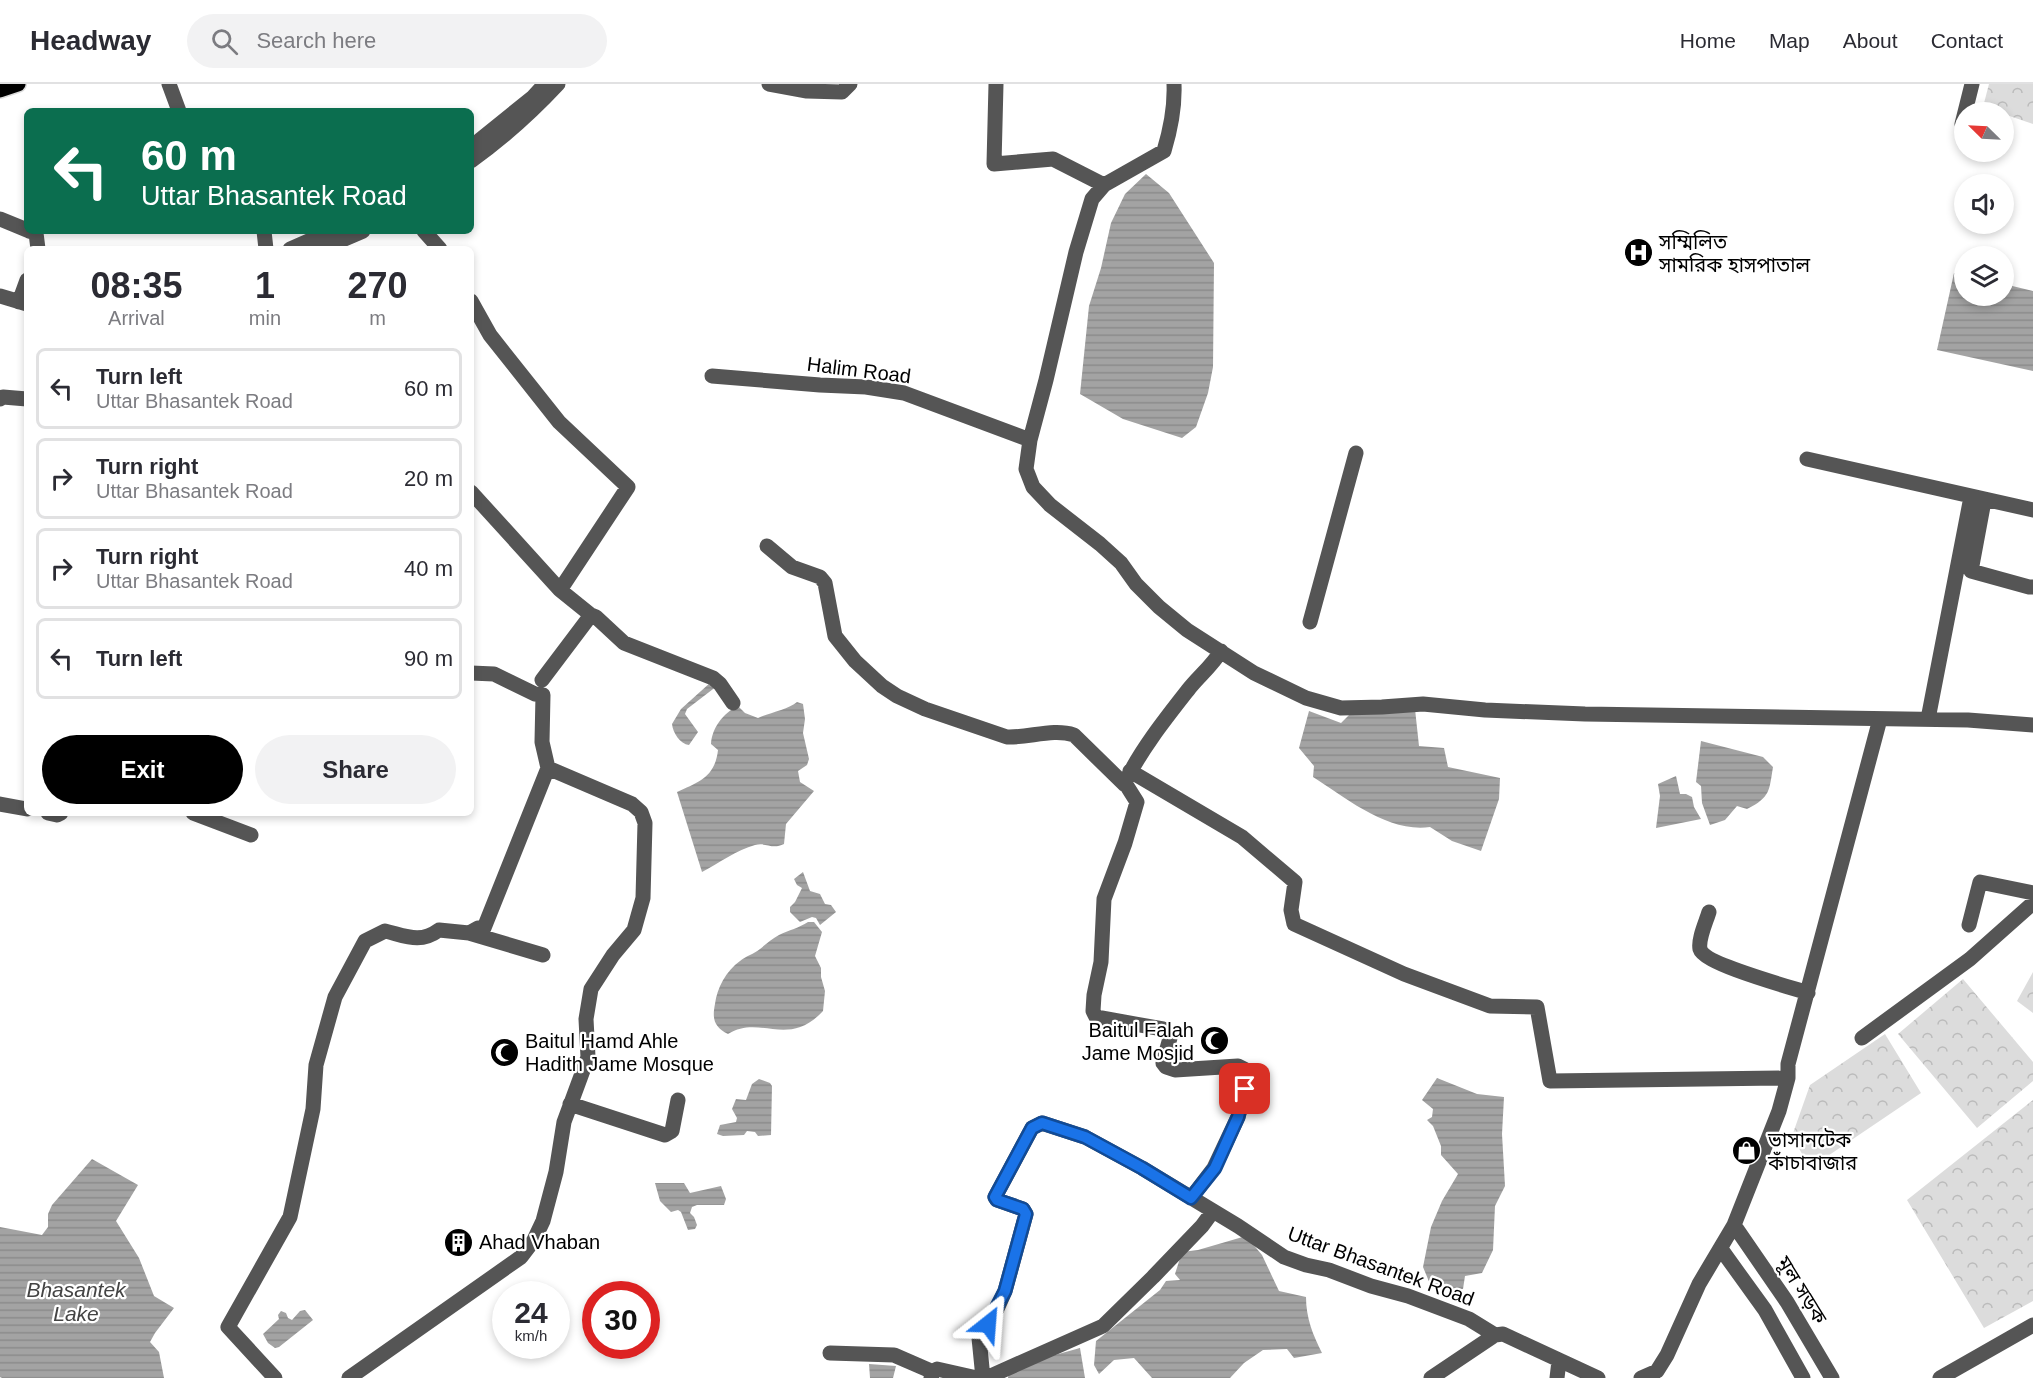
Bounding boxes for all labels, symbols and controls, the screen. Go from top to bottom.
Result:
search box [187,14,607,68]
text: Headway [30,25,151,56]
icon: search [208,25,241,58]
text: Search here [256,28,376,53]
text: Home [1680,29,1736,52]
text: Map [1769,29,1810,52]
text: About [1843,29,1898,52]
text: Contact [1931,29,2003,52]
north arrow [1954,102,2014,162]
map controls [1954,102,2014,306]
icon: left [42,132,120,210]
text: 60 m [141,132,237,179]
button: sound [1954,174,2014,234]
text: Uttar Bhasantek Road [141,181,407,211]
place label: সম্মিলিত সামরিক হাসপাতাল [1658,230,1811,276]
hospital icon: সম্মিলিত সামরিক হাসপাতাল [1622,237,1654,269]
button: layers [1954,246,2014,306]
text: 08:35 [90,265,182,306]
text: 1 [255,265,275,306]
text: 270 [347,265,408,306]
text: Arrival [108,307,165,329]
text: min [249,307,281,329]
text: m [369,307,386,329]
street label: Halim Road [806,353,912,387]
text: Turn left [96,364,182,389]
icon: left [45,372,78,405]
text: 60 m [404,376,453,401]
text: Uttar Bhasantek Road [96,390,293,412]
text: Turn right [96,454,198,479]
icon: right [45,462,78,495]
text: 20 m [404,466,453,491]
text: Uttar Bhasantek Road [96,480,293,502]
text: Turn right [96,544,198,569]
icon: right [45,552,78,585]
text: 40 m [404,556,453,581]
text: Uttar Bhasantek Road [96,570,293,592]
icon: left [45,642,78,675]
text: Turn left [96,646,182,671]
text: 90 m [404,646,453,671]
button: Exit [42,735,243,804]
button: Share [255,735,456,804]
place label: Baitul Falah Jame Mosjid [1082,1019,1194,1064]
mosque icon: Baitul Falah Jame Mosjid [1199,1025,1231,1057]
place label: Baitul Hamd Ahle Hadith Jame Mosque [525,1030,714,1075]
mosque icon: Baitul Hamd Ahle Hadith Jame Mosque [488,1036,520,1068]
pin [1219,1063,1270,1114]
icon: arrive [1228,1072,1261,1105]
place label: ভাসানটেক কাঁচাবাজার [1767,1128,1858,1174]
shop icon: ভাসানটেক কাঁচাবাজার [1731,1135,1763,1167]
street label: Uttar Bhasantek Road [1285,1222,1477,1310]
building icon: Ahad Vhaban [442,1226,474,1258]
place label: Ahad Vhaban [479,1231,600,1253]
street label: মূল সড়ক [1771,1251,1832,1330]
water label: Bhasantek Lake [26,1278,127,1325]
speed limit sign: 30 [582,1281,660,1359]
position arrow [956,1292,1020,1356]
text: 24 [514,1296,548,1329]
text: km/h [515,1327,547,1344]

